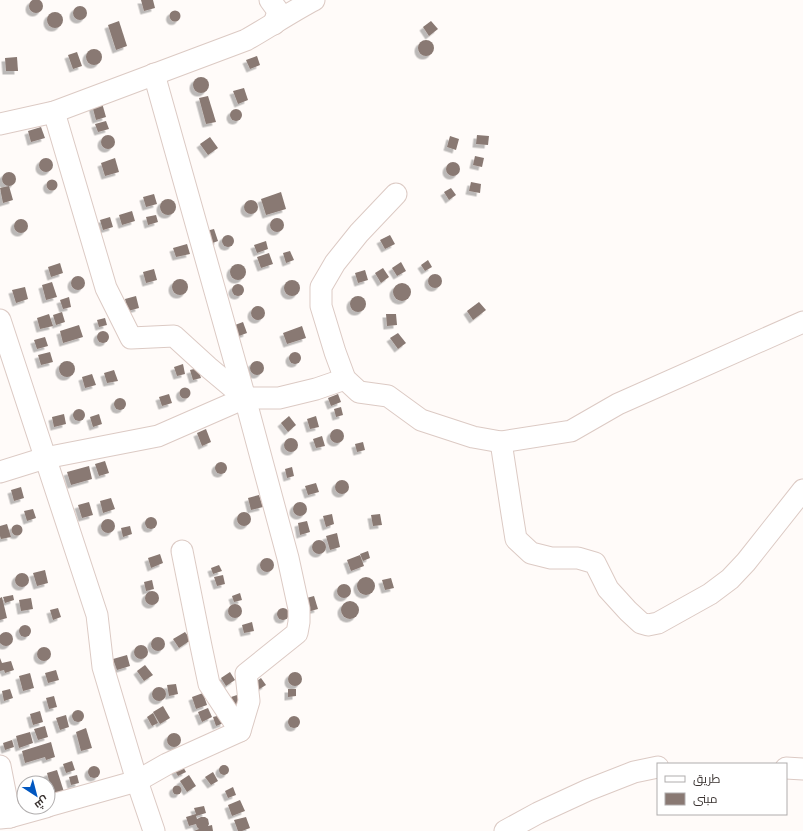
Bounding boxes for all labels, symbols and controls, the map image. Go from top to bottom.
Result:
legend [657,763,787,815]
text: طريق [693,771,721,787]
north arrow [16,775,56,815]
text: مبنى [693,791,718,807]
text: ش [31,792,52,813]

